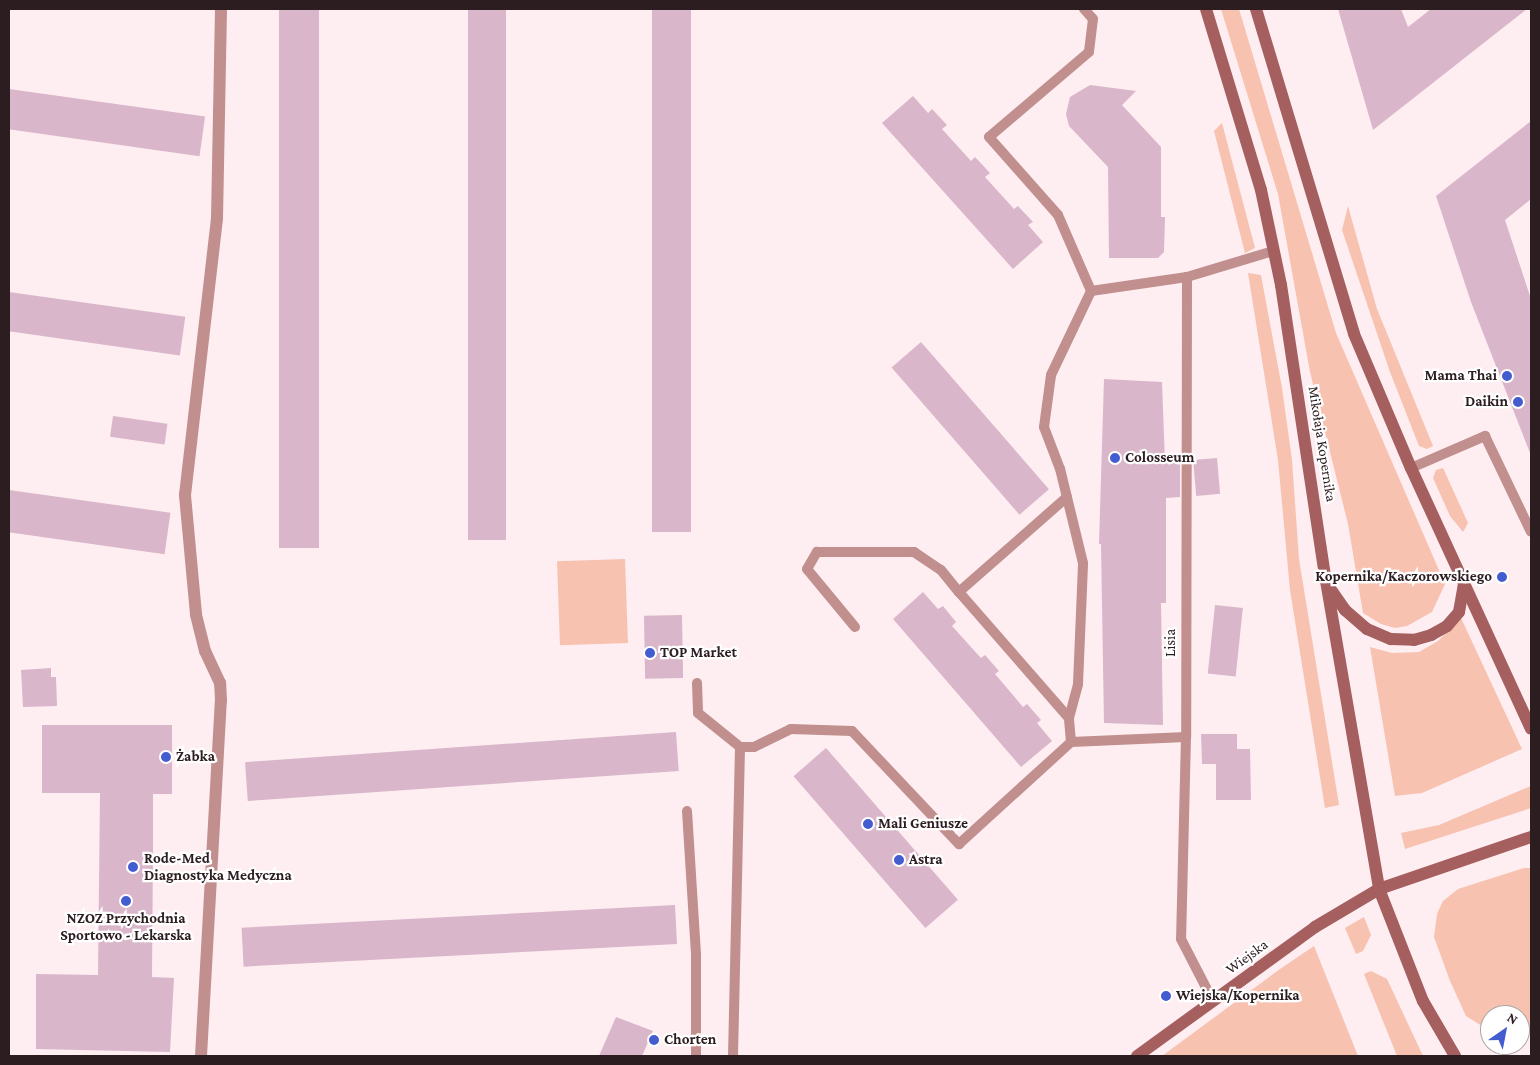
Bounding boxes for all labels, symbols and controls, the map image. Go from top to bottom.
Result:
place label: Mama Thai [1425,367,1497,385]
marker: Mama Thai [1501,370,1513,382]
street label: Mikołaja Kopernika [1304,385,1340,503]
place label: Daikin [1465,393,1508,411]
marker: Daikin [1512,396,1524,408]
place label: Colosseum [1125,449,1194,467]
marker: Colosseum [1109,452,1121,464]
place label: Kopernika/Kaczorowskiego [1315,568,1492,586]
marker: Kopernika/Kaczorowskiego [1496,571,1508,583]
street label: Lisia [1162,629,1180,657]
place label: TOP Market [660,644,737,662]
marker: TOP Market [644,647,656,659]
place label: Żabka [176,748,215,766]
marker: Żabka [160,751,172,763]
place label: Mali Geniusze [878,815,968,833]
marker: Mali Geniusze [862,818,874,830]
place label: Rode-Med Diagnostyka Medyczna [144,849,292,884]
place label: Astra [909,851,942,869]
marker: Astra [893,854,905,866]
marker: Rode-Med Diagnostyka Medyczna [126,860,140,874]
marker: NZOZ Przychodnia Sportowo - Lekarska [120,895,132,907]
place label: NZOZ Przychodnia Sportowo - Lekarska [60,909,192,944]
street label: Wiejska [1222,936,1272,978]
place label: Wiejska/Kopernika [1176,987,1300,1005]
marker: Wiejska/Kopernika [1160,990,1172,1002]
north arrow [1480,1005,1530,1055]
text: N [1504,1009,1521,1028]
place label: Chorten [664,1031,716,1049]
marker: Chorten [648,1034,660,1046]

